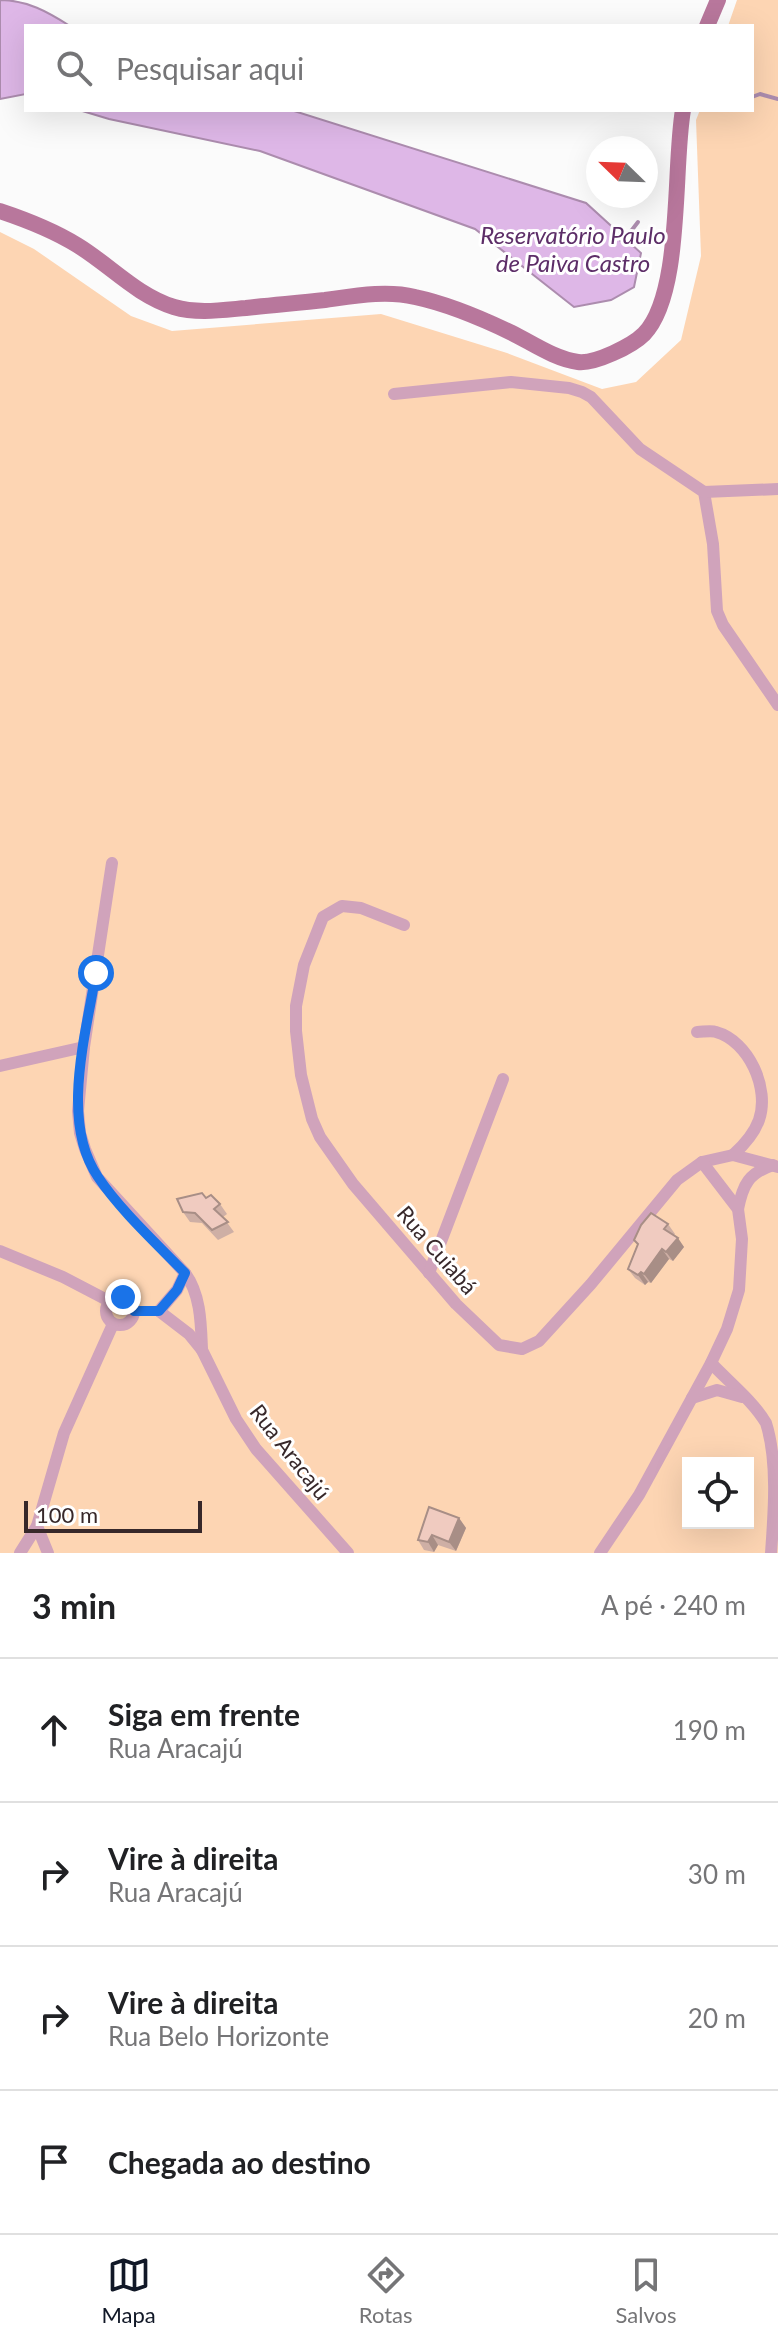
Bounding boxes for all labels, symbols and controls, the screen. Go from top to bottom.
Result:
search box [24,24,754,112]
icon: search [52,46,96,90]
text: Pesquisar aqui [116,50,304,86]
north arrow [586,136,658,208]
water label: Reservatório Paulo de Paiva Castro [480,220,666,277]
route start [78,955,114,991]
street label: Rua Cuiabá [392,1200,483,1299]
route end [105,1279,141,1315]
street label: Rua Aracajú [245,1398,336,1505]
map controls [682,1457,754,1529]
button: locate [682,1457,754,1529]
scale bar [24,1497,202,1533]
text: 100 m [36,1501,98,1528]
text: 3 min [32,1585,116,1626]
text: A pé · 240 m [601,1589,746,1621]
text: Siga em frente [108,1696,300,1732]
icon: ahead [32,1708,76,1752]
text: 190 m [673,1714,746,1746]
text: Rua Aracajú [108,1732,243,1764]
text: Vire à direita [108,1840,278,1876]
icon: right [32,1852,76,1896]
text: 30 m [688,1858,746,1890]
text: Rua Aracajú [108,1876,243,1908]
text: Vire à direita [108,1984,278,2020]
icon: right [32,1996,76,2040]
text: 20 m [688,2002,746,2034]
text: Rua Belo Horizonte [108,2020,329,2052]
icon: arrive [32,2140,76,2184]
text: Chegada ao destino [108,2144,371,2180]
tab: Mapa [102,2253,156,2328]
tab: Rotas [359,2253,413,2328]
tab: Salvos [616,2253,676,2328]

